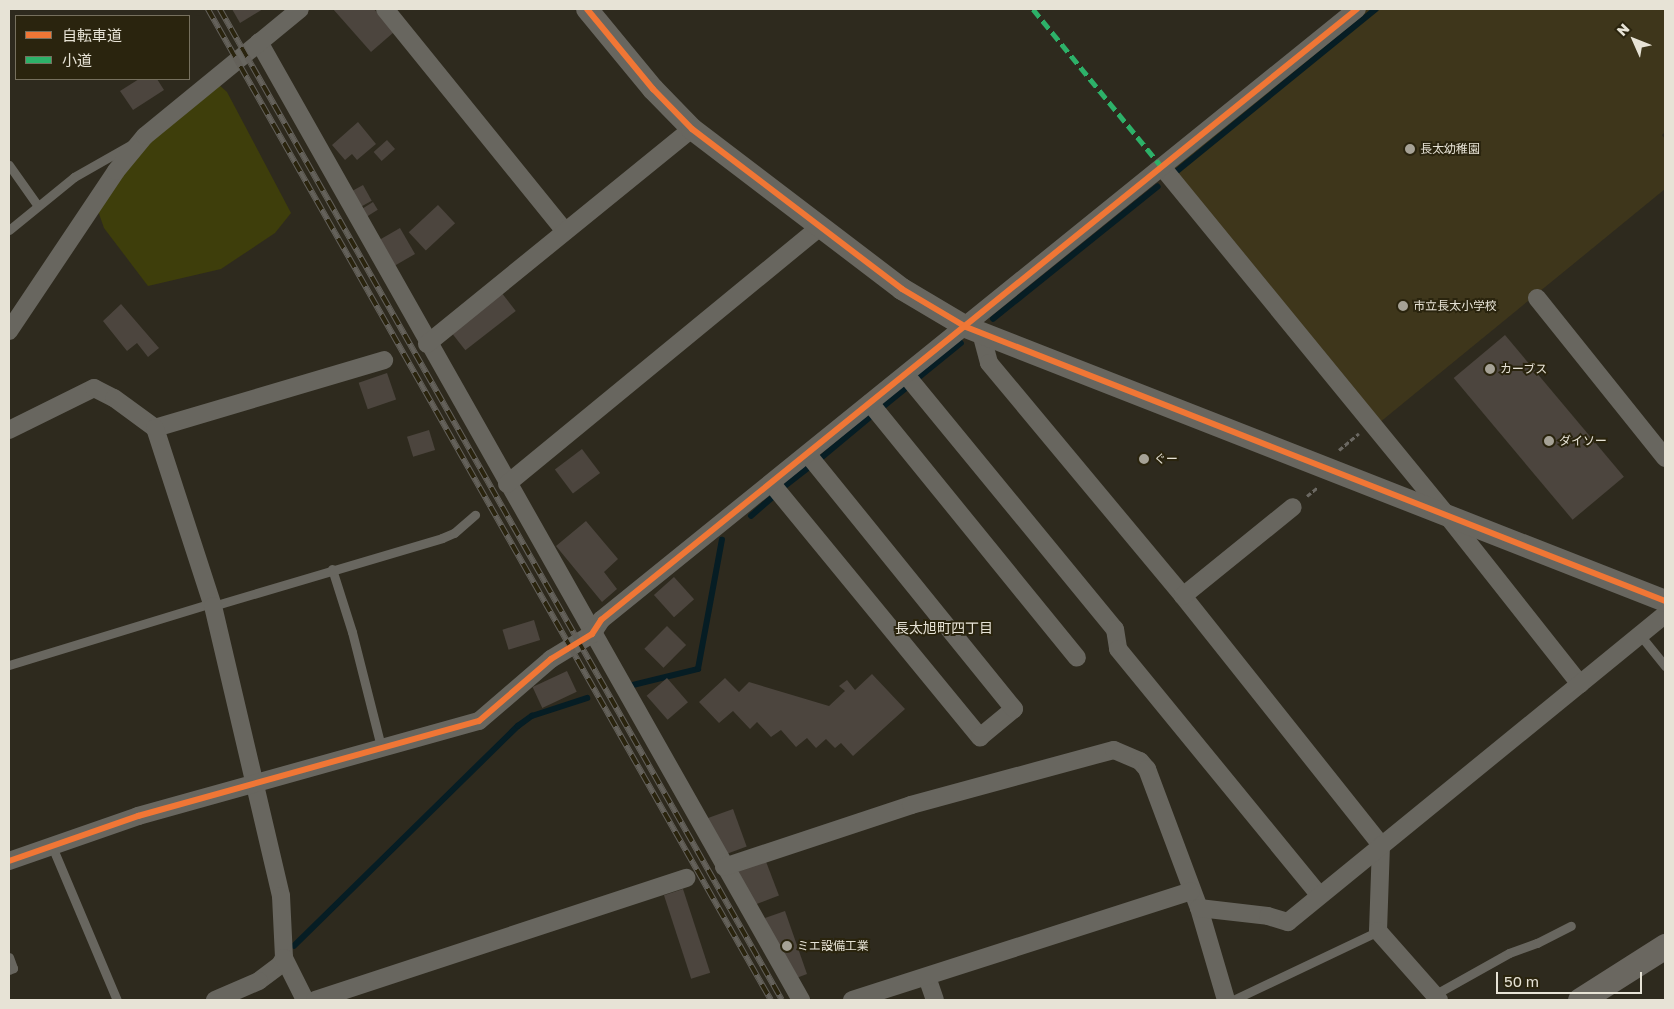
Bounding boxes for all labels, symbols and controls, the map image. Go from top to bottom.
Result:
legend [15,15,190,80]
north arrow [1609,15,1659,65]
text: N [1613,20,1633,39]
text: 自転車道 [62,26,122,44]
text: 小道 [62,51,92,69]
place label: 長太幼稚園 [1420,142,1480,156]
marker: 長太幼稚園 [1404,143,1416,155]
place label: 市立長太小学校 [1413,299,1497,313]
marker: 市立長太小学校 [1397,300,1409,312]
place label: カーブス [1500,362,1548,376]
marker: カーブス [1484,363,1496,375]
place label: ダイソー [1559,434,1607,448]
marker: ダイソー [1543,435,1555,447]
place label: ぐー [1154,452,1178,466]
marker: ぐー [1138,453,1150,465]
district label: 長太旭町四丁目 [895,620,993,636]
place label: ミエ設備工業 [797,939,869,953]
marker: ミエ設備工業 [781,940,793,952]
scale bar [1499,962,1645,994]
text: 50 m [1504,972,1539,990]

